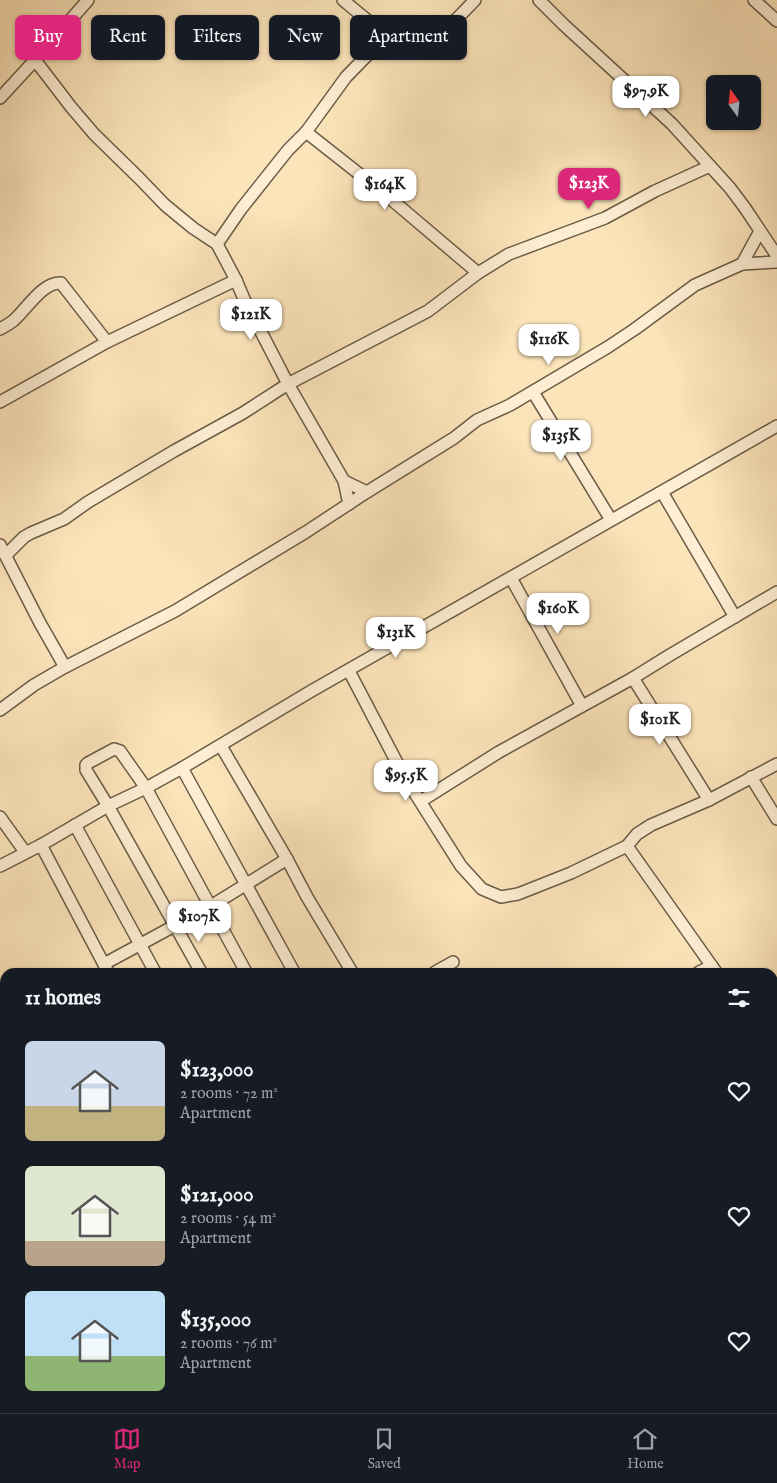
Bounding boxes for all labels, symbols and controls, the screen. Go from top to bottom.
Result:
chip: Buy [15,15,81,60]
chip: Rent [91,15,165,60]
chip: Filters [175,15,259,60]
chip: New [269,15,340,60]
chip: Apartment [350,15,467,60]
north arrow [706,75,761,130]
map controls [706,75,761,130]
pin: $97.9K [605,76,687,118]
text: $97.9K [623,82,669,102]
pin: $164K [350,168,420,211]
pin: $123K [554,168,624,210]
text: $123K [569,174,609,194]
text: $164K [365,175,405,195]
pin: $121K [216,298,286,341]
text: $121K [231,305,271,325]
pin: $116K [514,324,584,366]
text: $116K [529,330,569,350]
pin: $135K [526,420,596,462]
text: $135K [542,426,580,446]
pin: $160K [523,592,593,635]
text: $160K [538,599,579,619]
pin: $131K [361,616,431,659]
text: $131K [377,623,415,643]
pin: $101K [625,704,695,746]
text: $101K [640,710,680,730]
pin: $95.5K [365,760,447,802]
text: $95.5K [385,766,427,786]
pin: $107K [164,900,234,943]
text: $107K [178,907,220,927]
icon: filters [725,984,753,1012]
text: 11 homes [25,985,101,1012]
text: $123,000 [180,1057,254,1084]
icon: home [65,1061,125,1121]
icon: heart [725,1077,753,1105]
text: 2 rooms · 72 m² [180,1084,278,1104]
text: Apartment [180,1104,251,1124]
text: $121,000 [180,1182,254,1209]
icon: home [65,1186,125,1246]
icon: heart [725,1202,753,1230]
text: 2 rooms · 54 m² [180,1209,277,1229]
text: Apartment [180,1229,251,1249]
text: $135,000 [180,1307,251,1334]
icon: home [65,1311,125,1371]
icon: heart [725,1327,753,1355]
text: 2 rooms · 76 m² [180,1334,277,1354]
text: Apartment [180,1354,251,1374]
tab: Map [113,1425,141,1473]
tab: Saved [368,1425,401,1473]
tab: Home [627,1425,664,1473]

